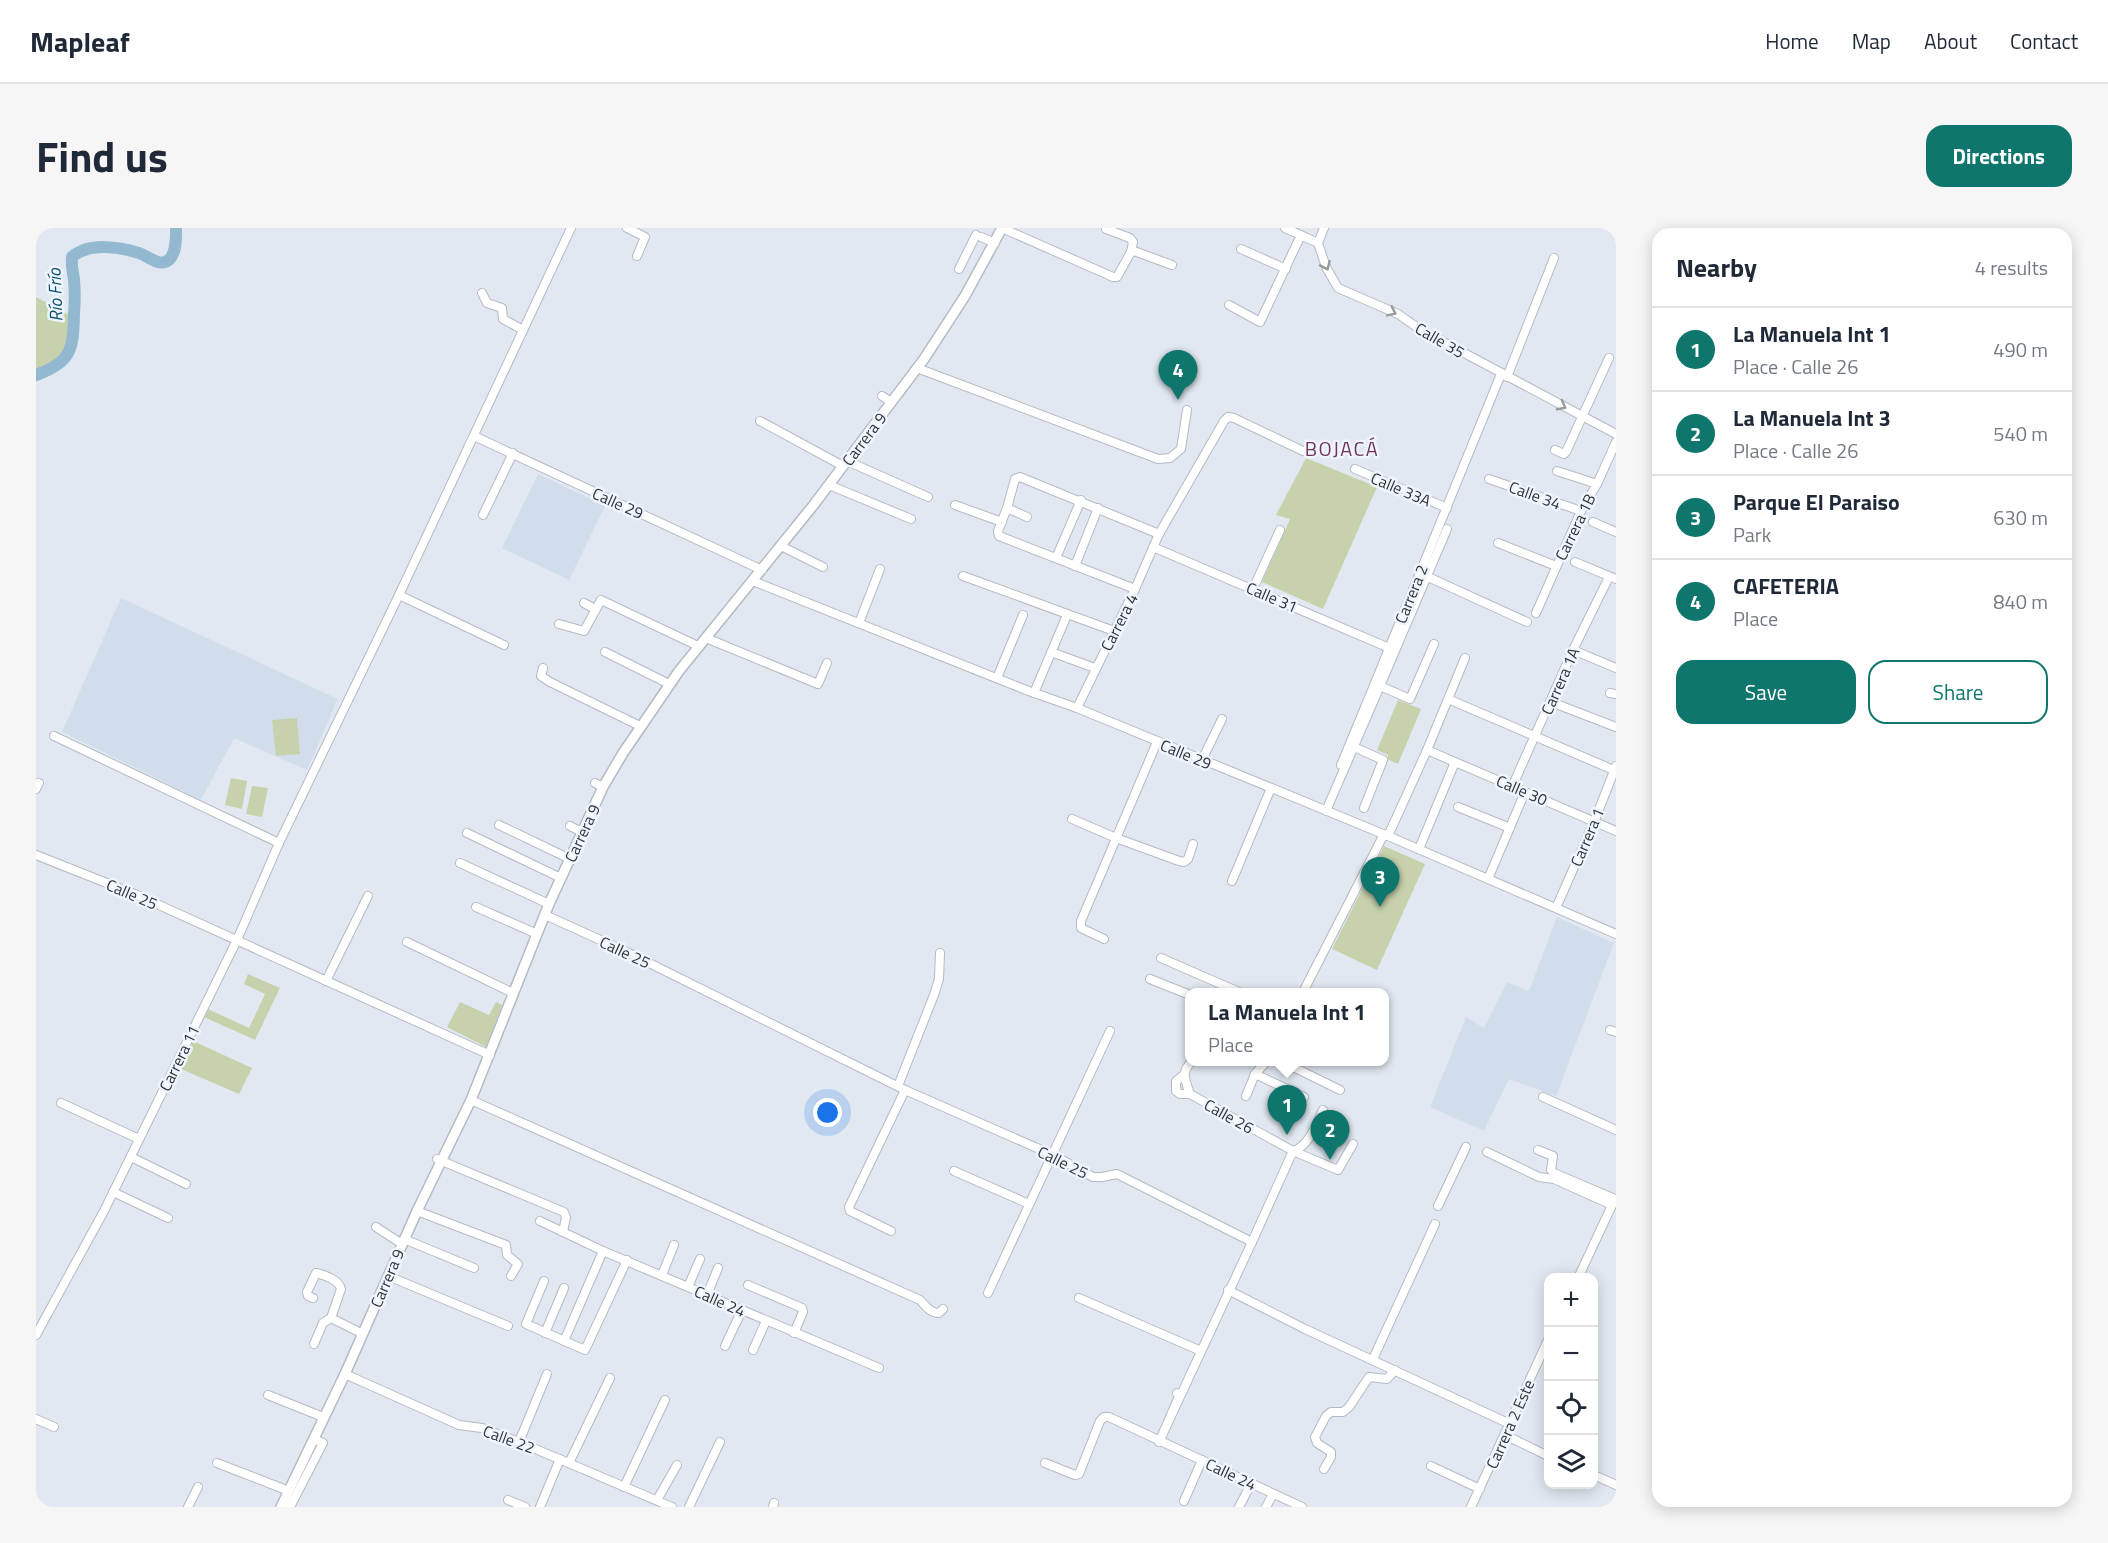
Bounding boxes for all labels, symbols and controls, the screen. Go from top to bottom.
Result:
text: Mapleaf [30,20,130,63]
text: Home [1765,25,1819,57]
text: Map [1852,25,1891,57]
text: About [1924,25,1977,57]
text: Contact [2010,25,2078,57]
text: Find us [36,124,168,188]
button: Directions [1926,125,2072,187]
text: Nearby [1676,248,1757,287]
text: 4 results [1975,252,2048,283]
one-way arrow [1319,260,1331,271]
water label: Río Frío [41,267,69,322]
one-way arrow [1385,304,1396,316]
street label: Calle 35 [1411,316,1469,364]
text: La Manuela Int 1 [1733,317,1891,351]
text: 1 [1690,334,1701,365]
text: 490 m [1993,334,2048,365]
pin: 4 [1158,350,1198,400]
text: Place · Calle 26 [1733,351,1858,382]
one-way arrow [1556,399,1566,410]
text: La Manuela Int 3 [1733,401,1891,435]
street label: Carrera 9 [836,407,892,471]
text: 2 [1690,418,1701,449]
text: 540 m [1993,418,2048,449]
district label: BOJACÁ [1305,433,1379,464]
text: Place · Calle 26 [1733,435,1858,466]
street label: Calle 33A [1367,466,1435,513]
street label: Calle 34 [1506,475,1564,515]
street label: Calle 29 [589,481,647,525]
text: Parque El Paraiso [1733,485,1900,519]
street label: Carrera 1B [1549,489,1602,564]
text: 3 [1690,502,1701,533]
text: 630 m [1993,502,2048,533]
text: Park [1733,519,1771,550]
street label: Carrera 2 [1388,561,1434,627]
text: CAFETERIA [1733,569,1839,603]
street label: Calle 31 [1243,575,1301,619]
text: 4 [1690,586,1701,617]
text: 840 m [1993,586,2048,617]
street label: Carrera 4 [1094,589,1144,655]
text: Place [1733,603,1778,634]
street label: Carrera 1A [1535,643,1586,718]
button: Save [1676,660,1856,724]
button: Share [1868,660,2048,724]
street label: Calle 29 [1157,733,1215,775]
street label: Calle 30 [1493,768,1551,812]
street label: Carrera 9 [558,800,606,866]
street label: Carrera 1 [1564,804,1610,870]
pin: 3 [1360,858,1400,907]
street label: Calle 25 [103,872,161,916]
street label: Calle 25 [596,930,654,974]
popup [1185,988,1389,1066]
text: La Manuela Int 1 [1208,995,1366,1029]
street label: Carrera 11 [153,1021,205,1095]
text: Place [1208,1029,1253,1060]
pin: 1 [1268,1086,1306,1135]
street label: Calle 26 [1200,1093,1258,1140]
your location [813,1098,842,1127]
pin: 2 [1310,1110,1350,1160]
street label: Calle 25 [1034,1139,1092,1185]
street label: Carrera 9 [364,1245,410,1311]
map controls [1544,1273,1598,1489]
button: + [1544,1273,1598,1327]
street label: Calle 24 [691,1279,749,1323]
button: − [1544,1327,1598,1381]
street label: Carrera 2 Este [1480,1376,1540,1472]
button: locate [1544,1381,1598,1435]
street label: Calle 22 [480,1419,538,1459]
button: layers [1544,1435,1598,1489]
street label: Calle 24 [1202,1452,1260,1496]

